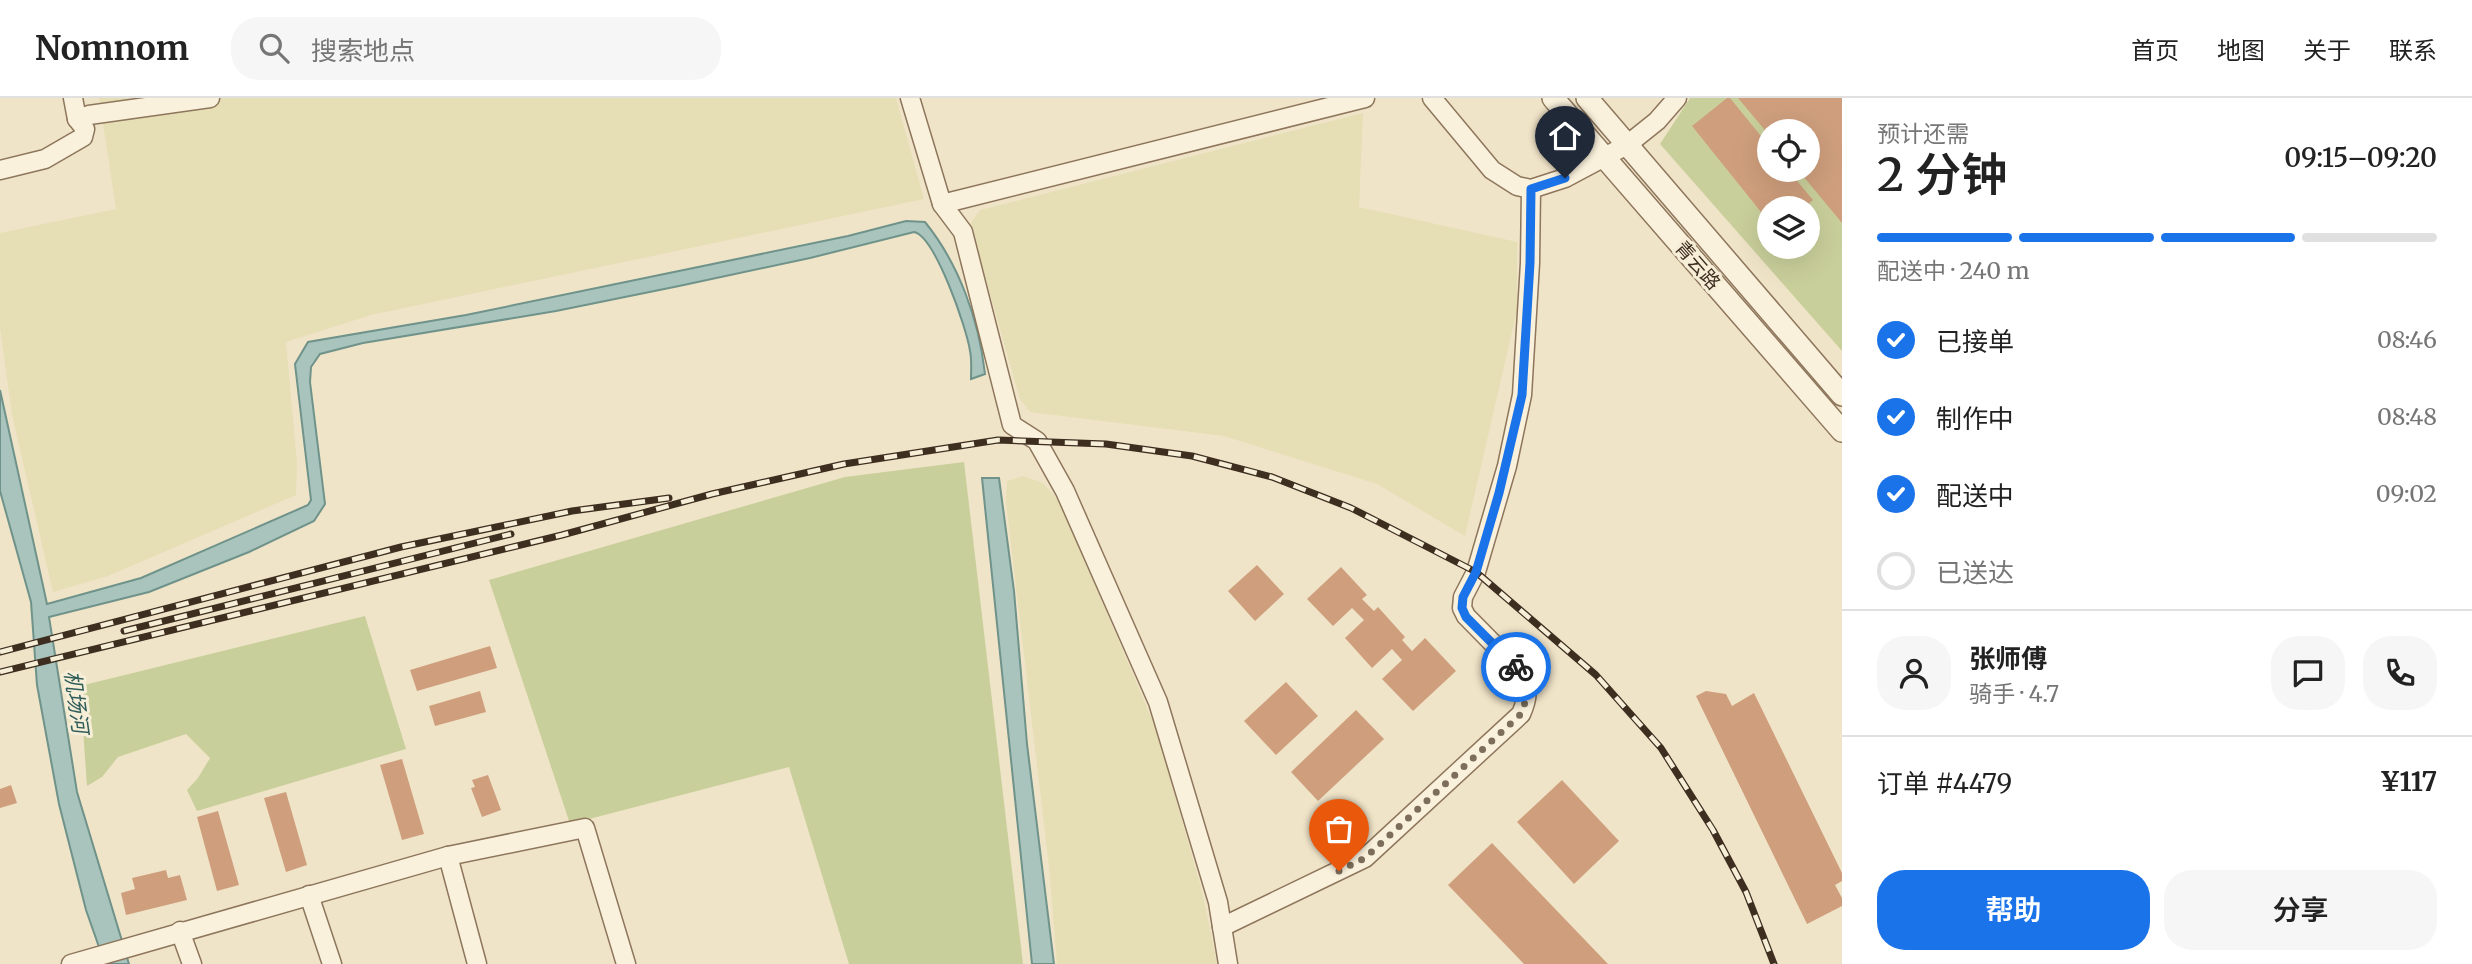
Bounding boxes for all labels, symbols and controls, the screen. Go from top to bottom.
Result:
search box [231,17,721,80]
text: Nomnom [35,28,189,69]
icon: search [255,29,293,67]
text: 搜索地点 [311,34,415,67]
text: 首页 [2131,35,2179,66]
text: 地图 [2217,35,2265,66]
text: 关于 [2303,35,2351,66]
text: 联系 [2389,35,2437,66]
pin [1535,106,1595,178]
icon: home [1546,117,1584,155]
map controls [1757,119,1820,259]
button: locate [1757,119,1820,182]
text: 预计还需 [1877,119,1969,148]
text: 09:15–09:20 [2284,141,2437,174]
text: 2 分钟 [1877,146,2007,204]
button: layers [1757,196,1820,259]
street label: 青云路 [1670,236,1726,294]
text: 配送中 · 240 m [1877,256,2030,285]
icon: check [1877,321,1915,359]
text: 已接单 [1936,325,2014,358]
text: 08:46 [2377,325,2437,354]
icon: check [1877,398,1915,436]
text: 制作中 [1936,402,2014,435]
text: 08:48 [2377,402,2437,431]
icon: check [1877,475,1915,513]
text: 配送中 [1936,479,2014,512]
text: 09:02 [2376,479,2437,508]
text: 已送达 [1936,556,2014,589]
courier [1481,632,1551,702]
button: person [1877,636,1951,710]
button: chat [2271,636,2345,710]
button: phone [2363,636,2437,710]
text: 张师傅 [1969,642,2047,675]
icon: bike [1497,648,1535,686]
water label: 机场河 [59,669,95,739]
text: 骑手 · 4.7 [1969,679,2059,708]
text: ¥117 [2380,765,2437,798]
text: 订单 #4479 [1877,767,2012,800]
pin [1309,799,1369,871]
icon: bag [1320,810,1358,848]
button: 帮助 [1877,870,2150,950]
button: 分享 [2164,870,2437,950]

